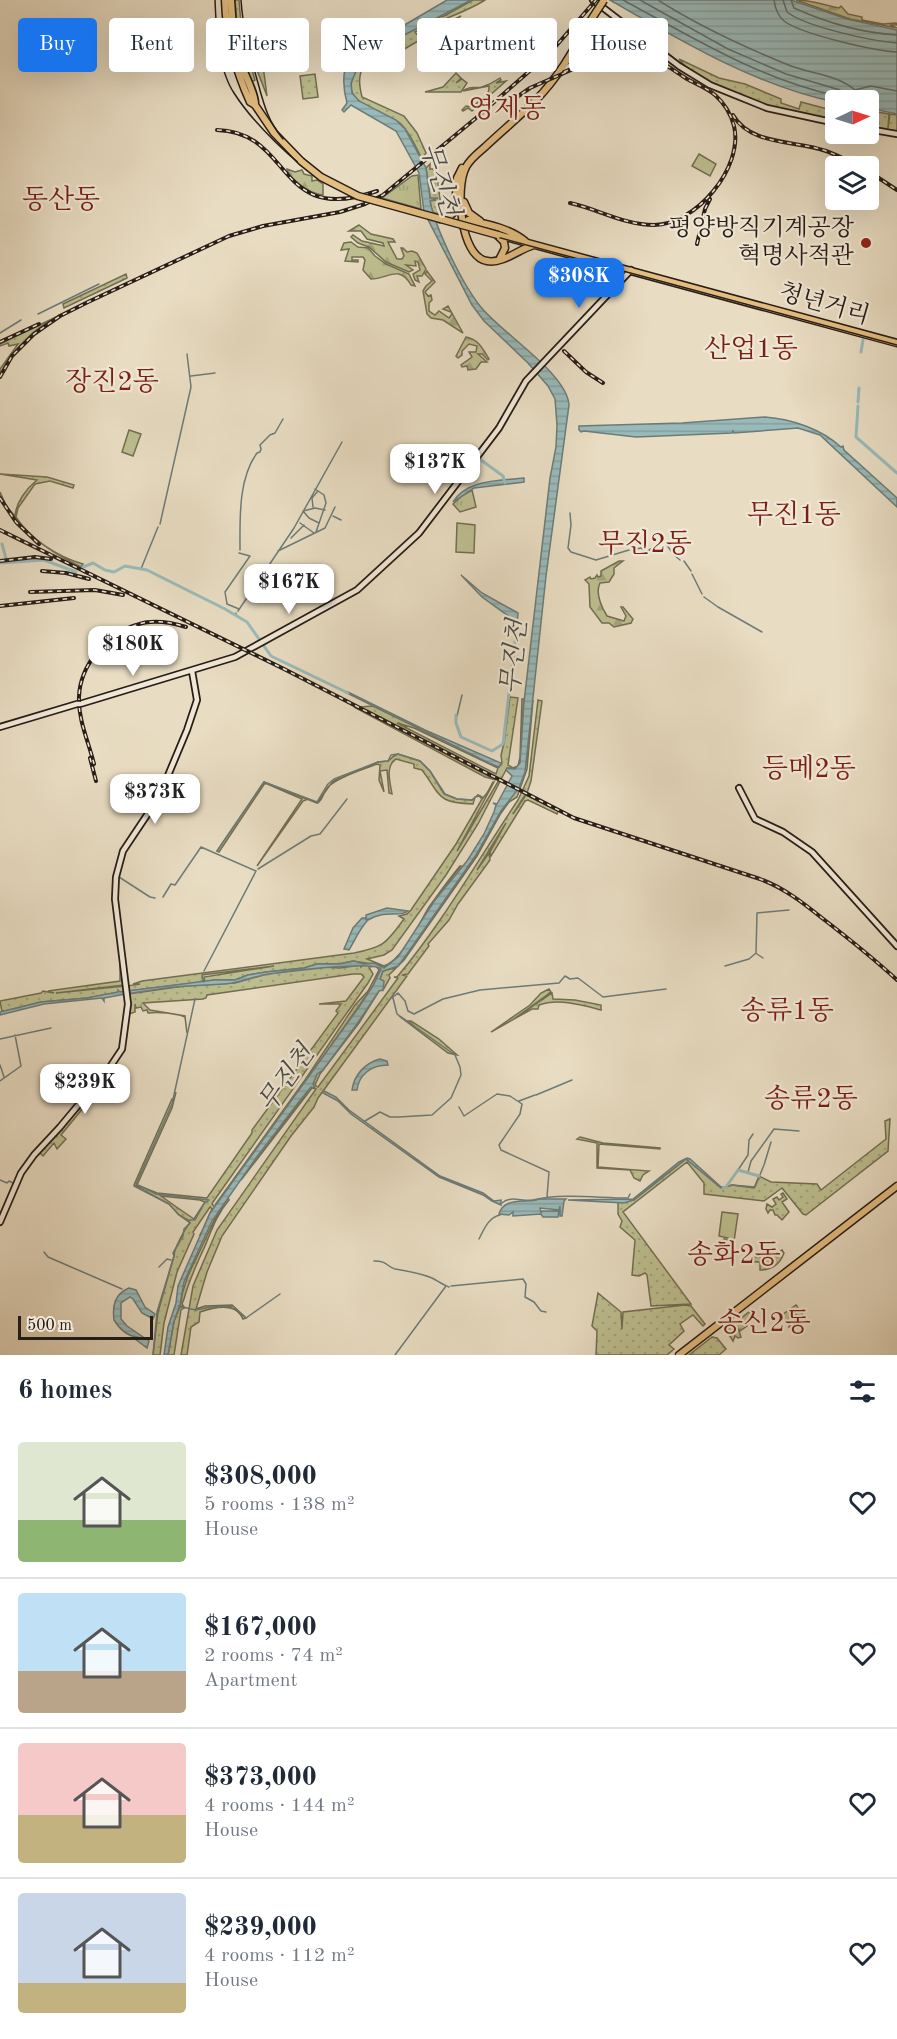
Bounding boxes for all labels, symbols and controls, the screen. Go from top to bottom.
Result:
chip: Buy [18,18,97,72]
chip: Rent [109,18,194,72]
chip: Filters [206,18,309,72]
chip: New [321,18,405,72]
chip: Apartment [417,18,557,72]
chip: House [569,18,668,72]
north arrow [825,90,879,144]
map controls [825,90,879,210]
district label: 영제동 [468,94,546,123]
water label: 무진천 [415,139,466,222]
button: layers [825,156,879,210]
district label: 동산동 [22,185,100,214]
place label: 평양방직기계공장 혁명사적관 [669,215,855,269]
marker: 평양방직기계공장 혁명사적관 [859,236,873,250]
pin: $308K [537,258,621,309]
text: $308K [548,267,610,287]
street label: 청년거리 [776,279,872,329]
district label: 산업1동 [704,334,798,363]
district label: 장진2동 [65,367,159,396]
pin: $137K [393,444,477,495]
text: $137K [404,453,466,473]
district label: 무진1동 [747,500,841,529]
district label: 무진2동 [598,529,692,558]
pin: $167K [247,564,331,615]
text: $167K [258,573,320,593]
water label: 무진천 [495,616,532,696]
pin: $180K [91,626,175,677]
text: $180K [102,635,164,655]
district label: 등메2동 [762,754,856,783]
pin: $373K [113,774,197,825]
text: $373K [124,783,186,803]
district label: 송류1동 [740,996,834,1025]
water label: 무진천 [252,1038,321,1117]
pin: $239K [43,1064,127,1115]
text: $239K [54,1073,116,1093]
district label: 송류2동 [764,1084,858,1113]
district label: 송화2동 [687,1240,781,1269]
district label: 송신2동 [717,1308,811,1337]
scale bar [18,1313,153,1340]
text: 500 m [27,1318,72,1334]
icon: filters [846,1375,879,1408]
text: 6 homes [18,1378,112,1404]
text: $308,000 [204,1464,317,1490]
icon: home [66,1466,138,1538]
icon: heart [846,1486,879,1519]
text: 5 rooms · 138 m² [204,1495,354,1515]
text: House [204,1520,258,1540]
text: $167,000 [204,1615,317,1641]
icon: home [66,1617,138,1689]
icon: heart [846,1637,879,1670]
text: 2 rooms · 74 m² [204,1646,343,1666]
text: Apartment [204,1671,298,1691]
text: $373,000 [204,1765,317,1791]
icon: home [66,1767,138,1839]
icon: heart [846,1787,879,1820]
text: 4 rooms · 144 m² [204,1796,354,1816]
text: House [204,1821,258,1841]
text: $239,000 [204,1915,317,1941]
icon: home [66,1917,138,1989]
icon: heart [846,1937,879,1970]
text: 4 rooms · 112 m² [204,1946,354,1966]
text: House [204,1971,258,1991]

